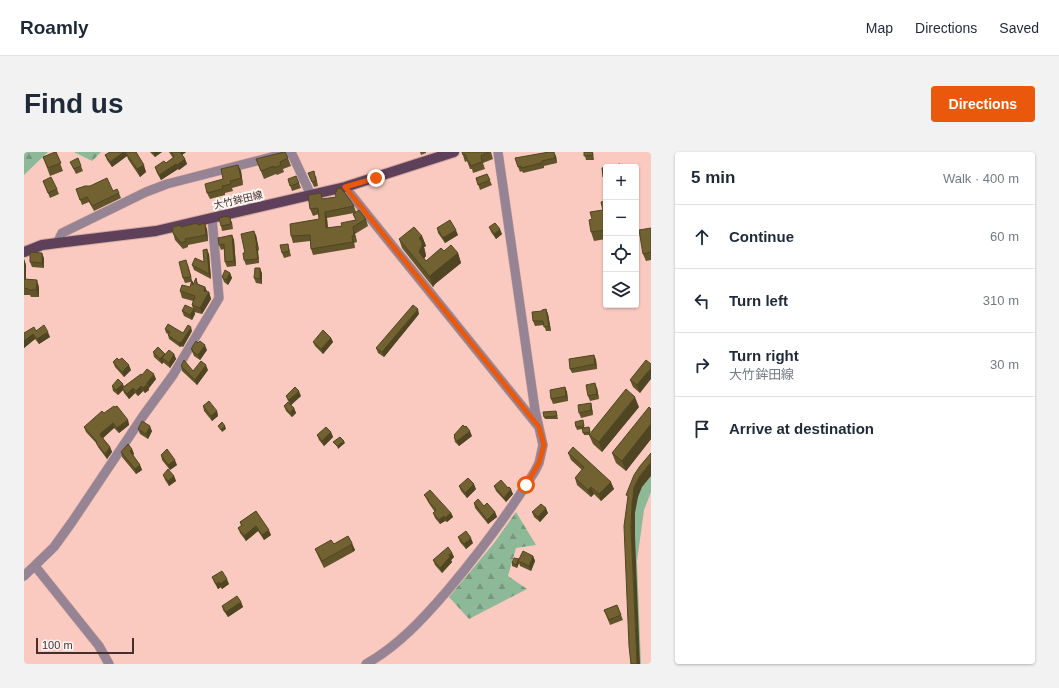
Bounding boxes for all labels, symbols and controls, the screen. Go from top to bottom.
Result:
text: Roamly [20,17,89,38]
text: Map [866,20,893,36]
text: Directions [915,20,977,36]
text: Saved [999,20,1039,36]
button: Directions [931,86,1035,122]
text: Find us [24,88,124,119]
map controls [603,164,639,308]
button: + [603,164,639,200]
text: 5 min [691,168,735,187]
route end [367,169,385,187]
text: Walk · 400 m [943,171,1019,186]
street label: 大竹鉾田線 [212,189,264,211]
button: − [603,200,639,236]
icon: ahead [691,226,713,248]
text: Continue [729,228,794,245]
text: 60 m [990,229,1019,244]
button: locate [603,236,639,272]
button: layers [603,272,639,308]
icon: left [691,290,713,312]
text: Turn left [729,292,788,309]
text: 310 m [983,293,1019,308]
text: Turn right [729,347,799,364]
icon: right [691,354,713,376]
text: 30 m [990,357,1019,372]
text: 大竹鉾田線 [729,367,794,382]
icon: arrive [691,418,713,440]
text: Arrive at destination [729,420,874,437]
route start [517,476,535,494]
scale bar [36,636,134,655]
text: 100 m [42,639,73,651]

